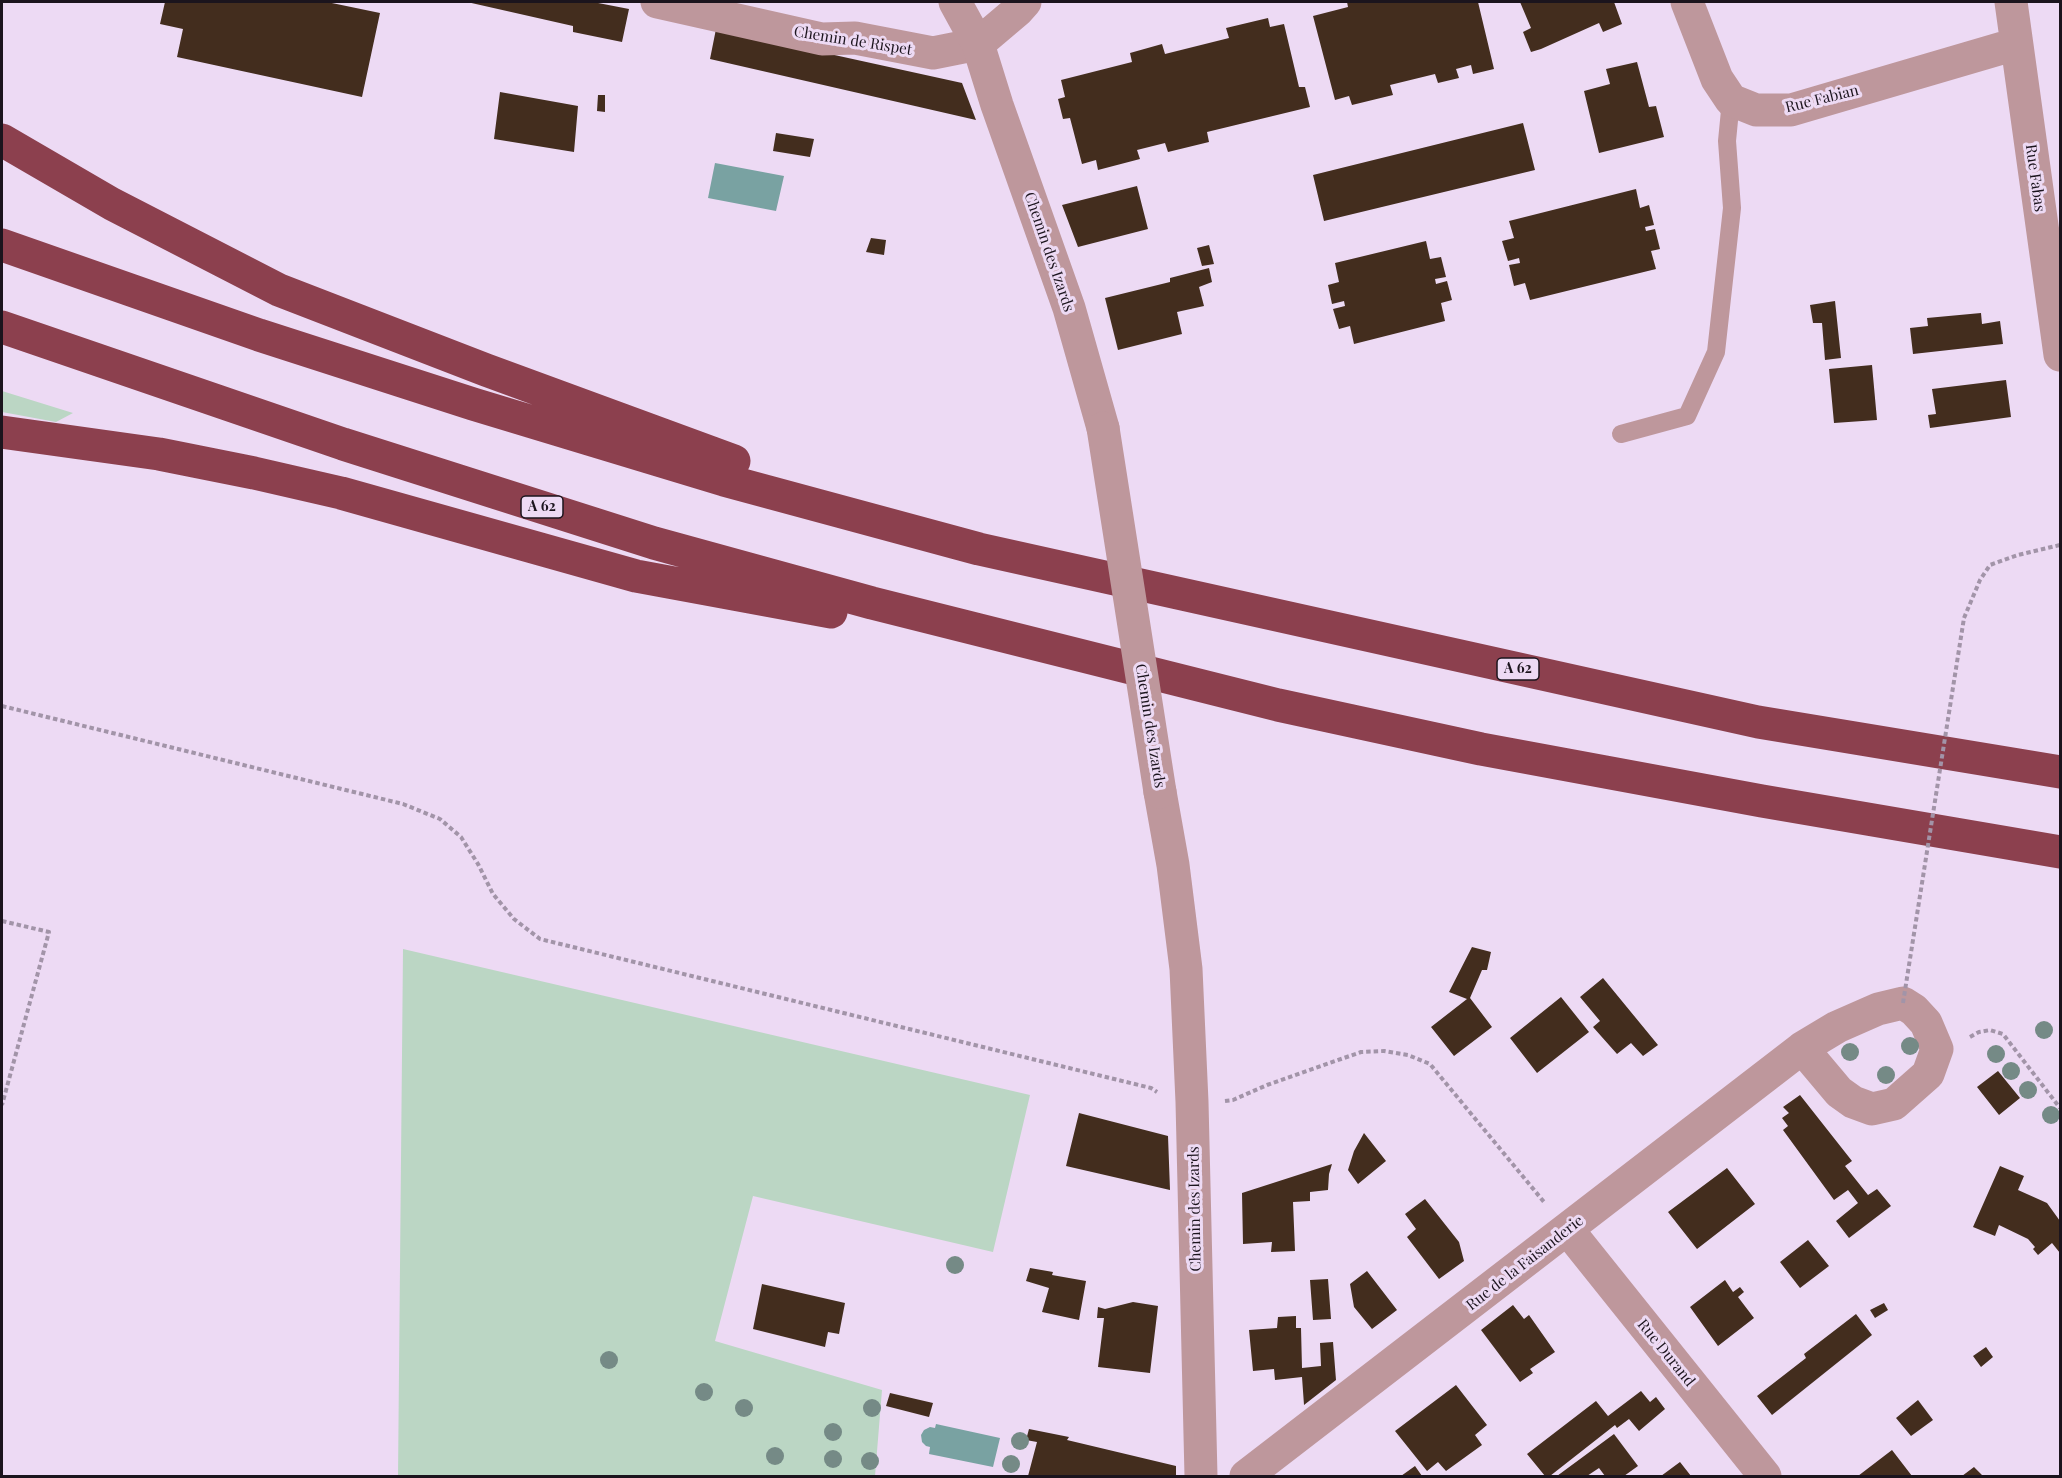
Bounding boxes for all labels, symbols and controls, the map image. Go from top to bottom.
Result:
street label: Chemin de Rispet [793,23,913,59]
street label: Rue Fabian [1784,81,1860,117]
street label: Rue Fabas [2021,143,2049,213]
street label: Chemin des Izards [1020,190,1078,314]
road number: A 62 [521,496,563,518]
road number: A 62 [1497,658,1539,680]
street label: Chemin des Izards [1131,663,1169,789]
street label: Chemin des Izards [1185,1146,1205,1272]
street label: Rue de la Faisanderie [1463,1212,1587,1314]
street label: Rue Durand [1633,1316,1699,1390]

